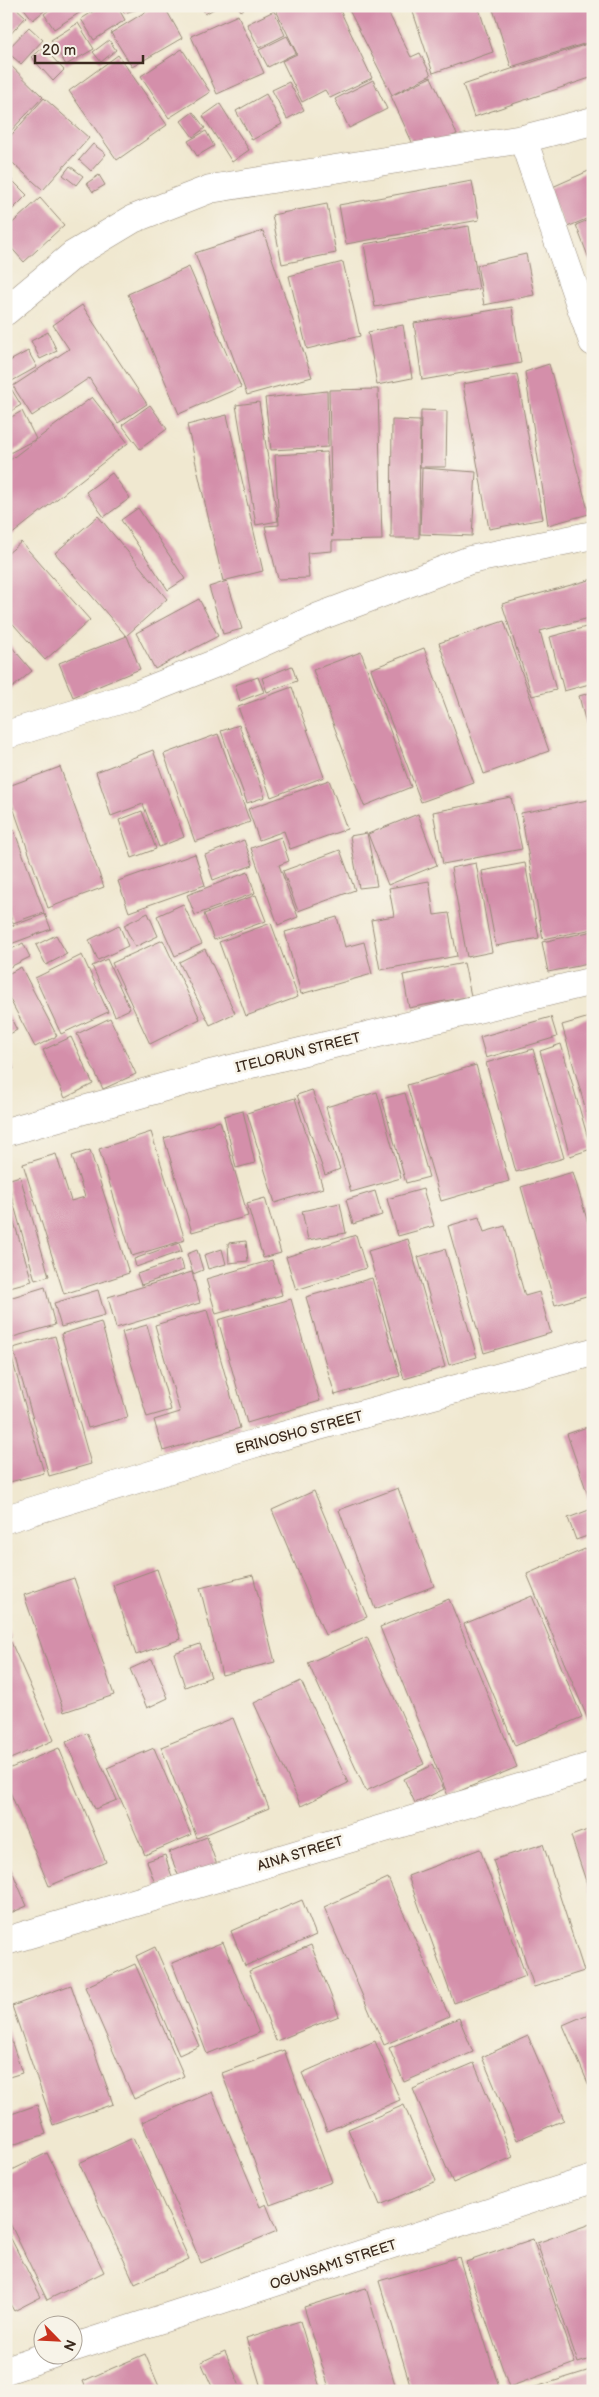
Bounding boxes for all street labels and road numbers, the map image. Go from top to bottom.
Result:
street label: ITELORUN STREET [234,1029,363,1076]
street label: ERINOSHO STREET [234,1407,365,1458]
street label: AINA STREET [255,1832,346,1875]
street label: OGUNSAMI STREET [268,2236,399,2293]

